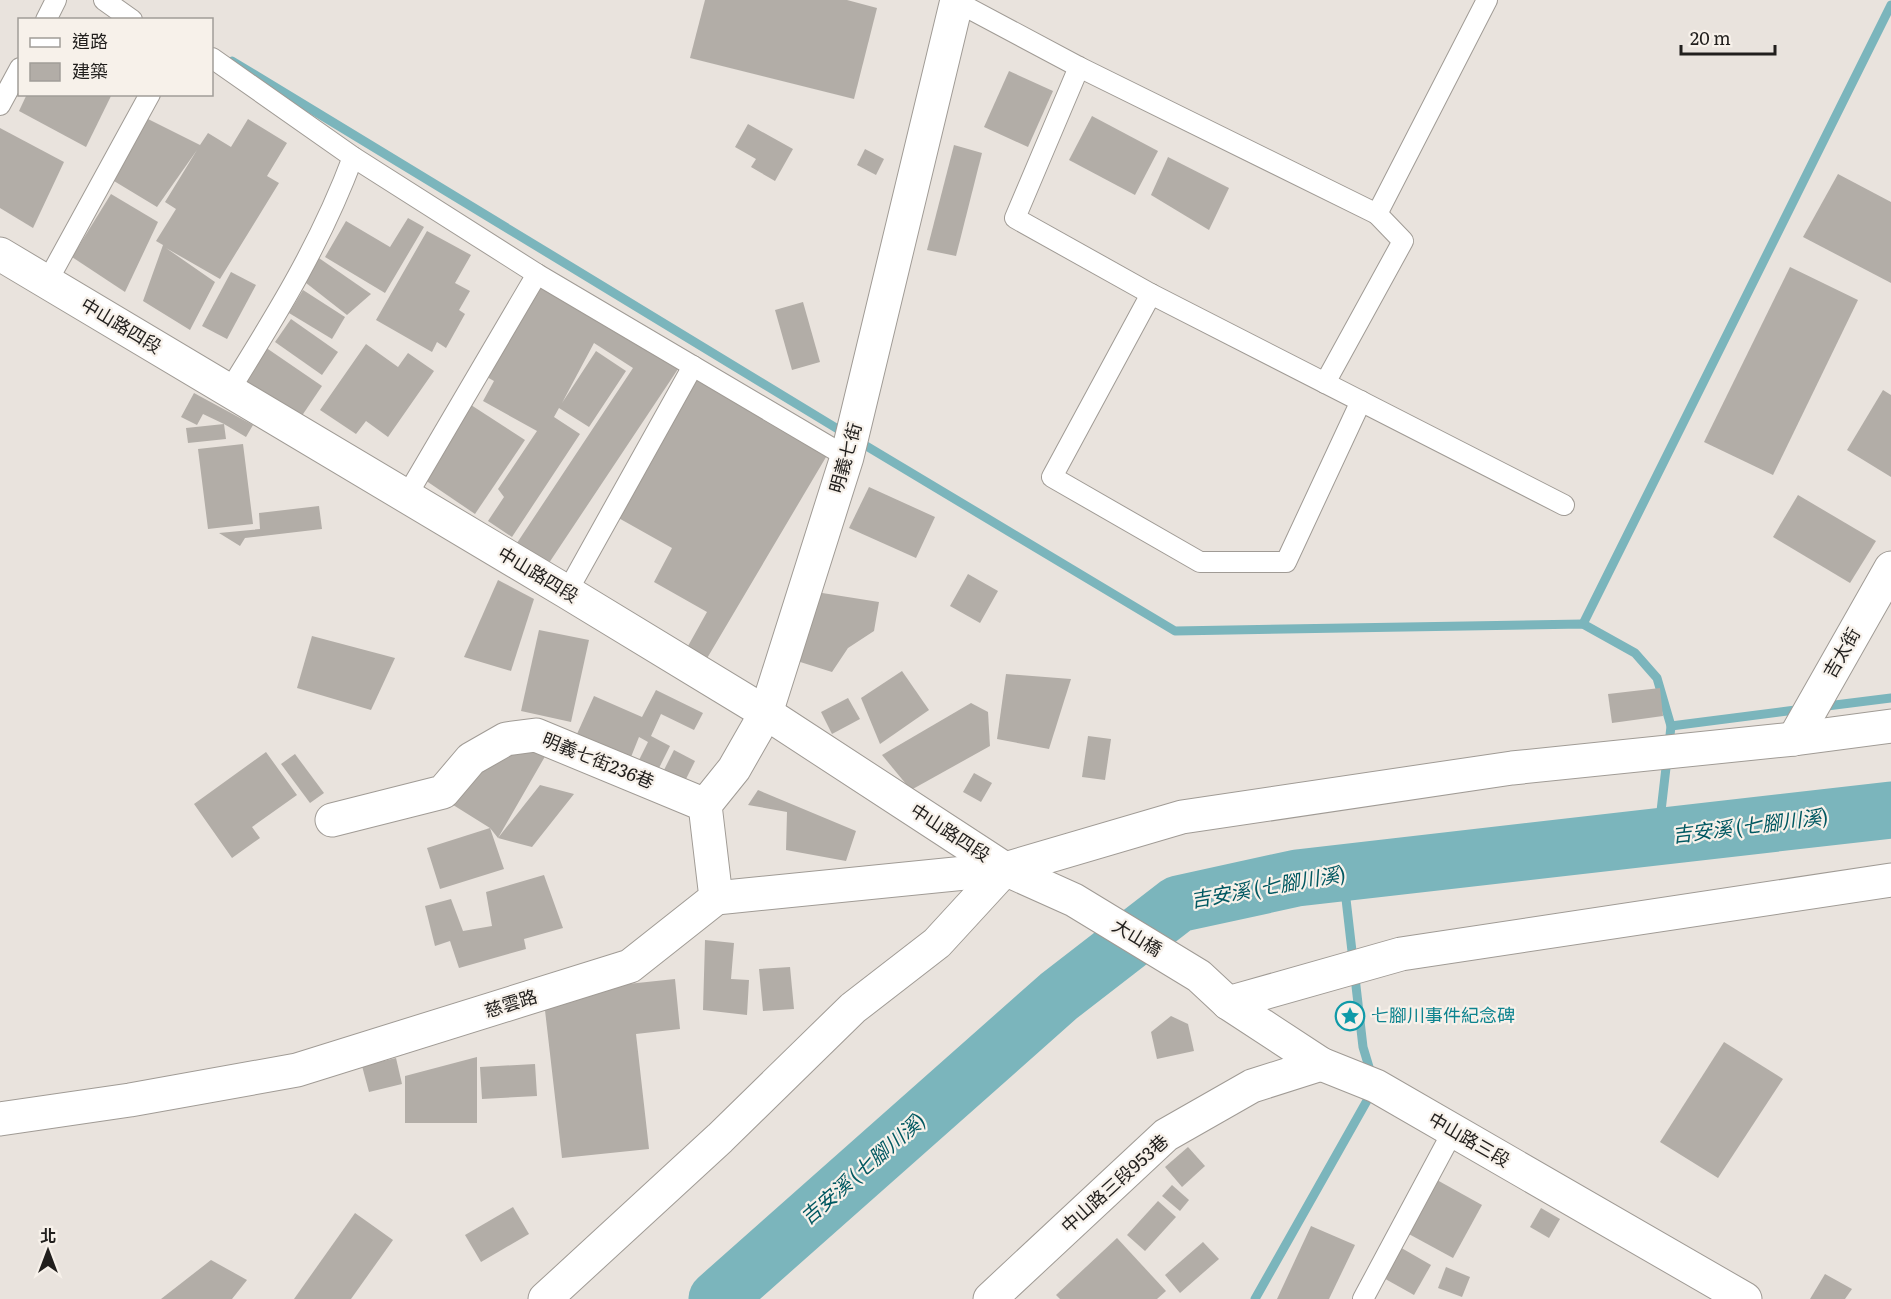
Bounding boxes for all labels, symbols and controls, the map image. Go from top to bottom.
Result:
legend [18,18,213,96]
scale bar [1681,18,1776,56]
text: 20 m [1690,24,1731,51]
text: 道路 [72,27,108,54]
text: 建築 [72,57,108,84]
street label: 中山路四段 [76,290,167,359]
street label: 明義七街 [822,419,867,496]
street label: 中山路四段 [493,539,584,608]
street label: 吉太街 [1816,622,1866,682]
street label: 明義七街236巷 [539,725,659,794]
street label: 中山路四段 [906,796,996,868]
water label: 吉安溪 (七腳川溪) [1670,800,1829,848]
water label: 吉安溪 (七腳川溪) [1188,857,1348,913]
street label: 大山橋 [1108,911,1168,962]
street label: 慈雲路 [481,982,540,1023]
place icon: 七腳川事件紀念碑 [1334,1000,1366,1032]
place label: 七腳川事件紀念碑 [1371,1001,1515,1028]
water label: 吉安溪 (七腳川溪) [793,1105,931,1230]
street label: 中山路三段 [1424,1105,1515,1173]
street label: 中山路三段953巷 [1054,1127,1174,1239]
north arrow [18,1221,78,1281]
text: 北 [40,1223,56,1247]

